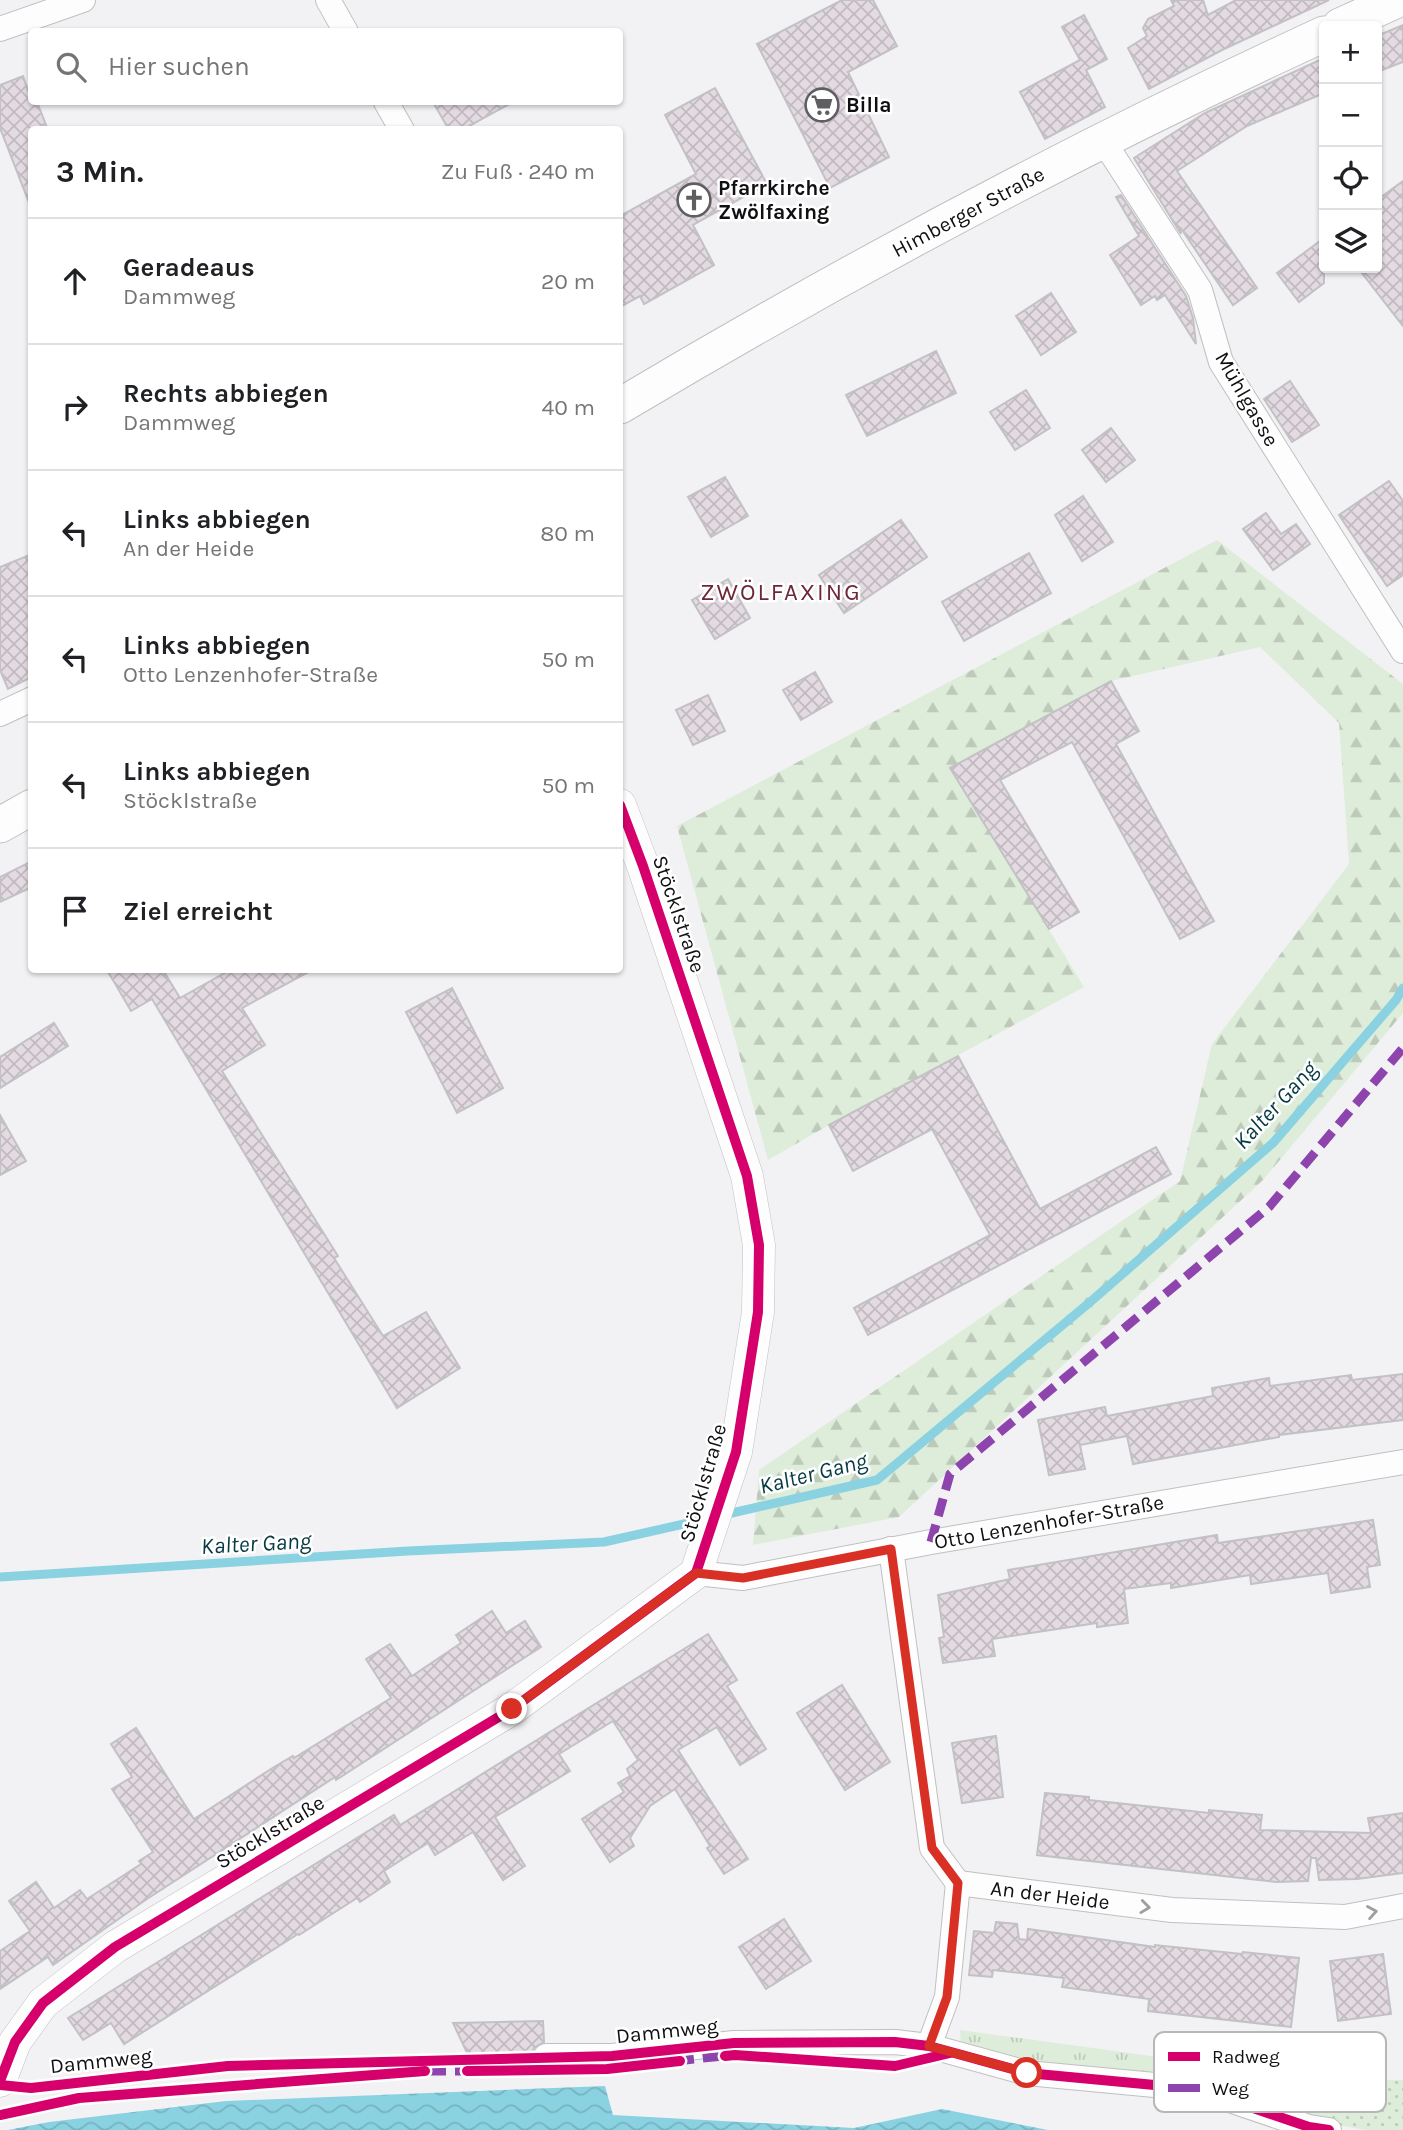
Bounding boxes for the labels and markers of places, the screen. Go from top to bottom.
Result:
supermarket icon: Billa [803,86,841,124]
place label: Billa [846,93,892,117]
place label: Pfarrkirche Zwölfaxing [718,176,830,224]
church icon: Pfarrkirche Zwölfaxing [675,181,713,219]

